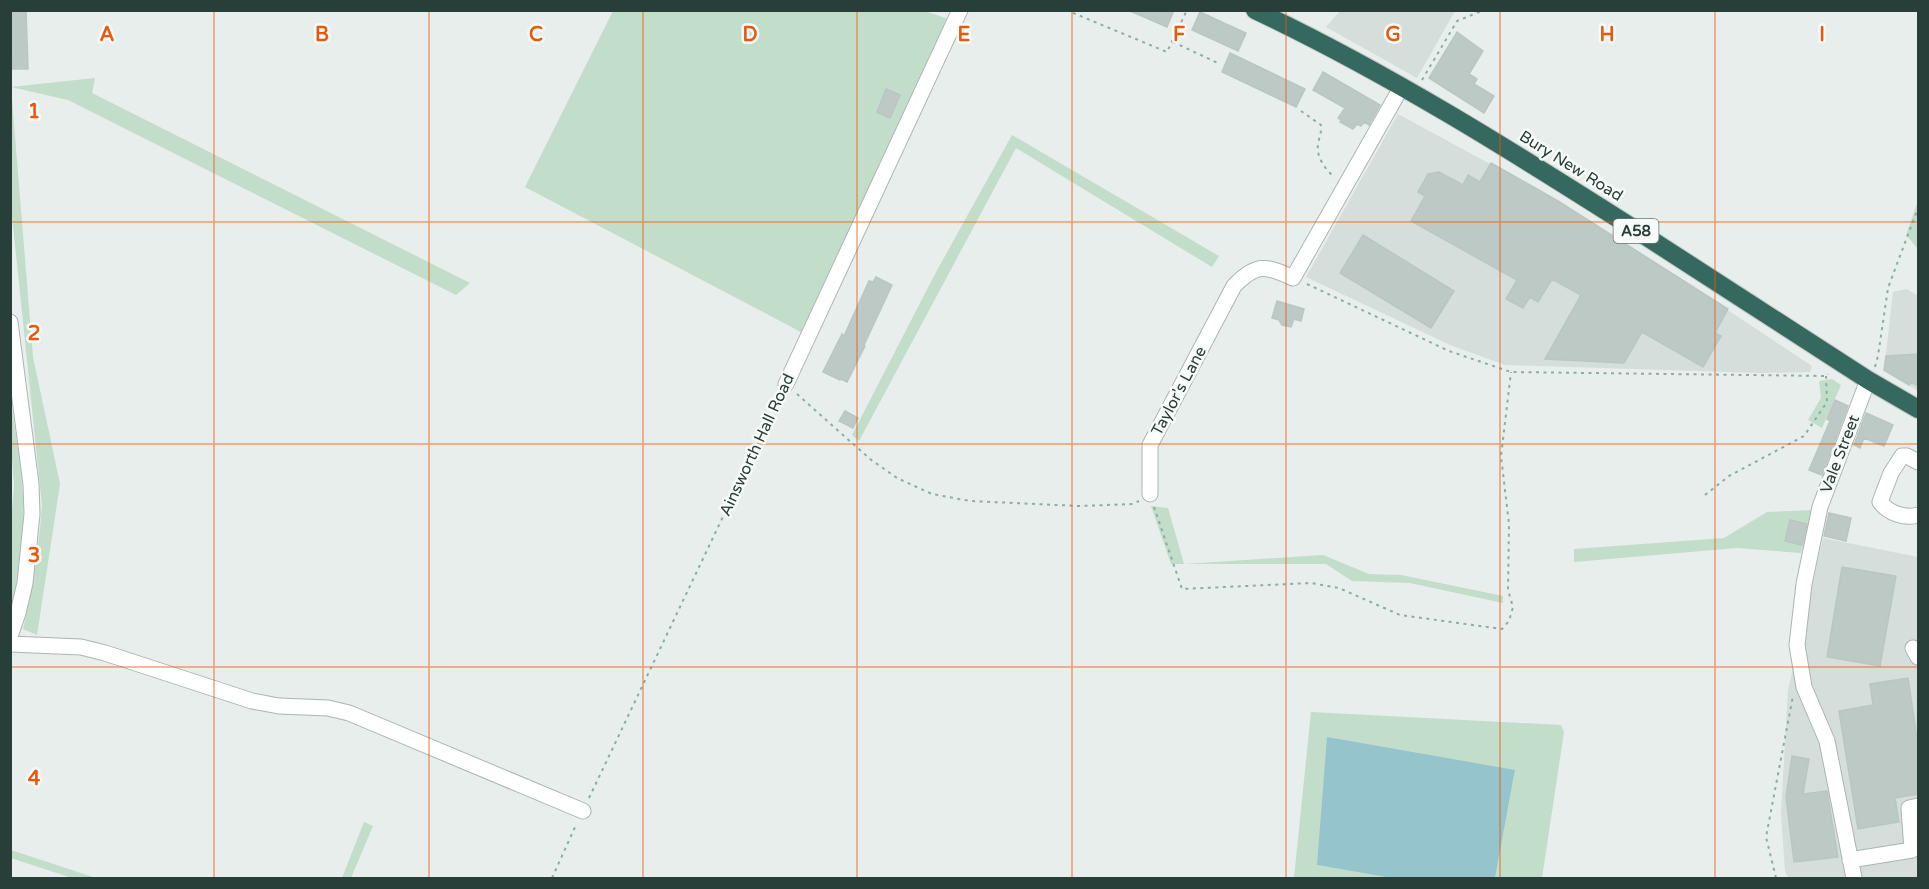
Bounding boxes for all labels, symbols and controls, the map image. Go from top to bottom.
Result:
text: A [100,23,115,47]
text: B [315,23,329,47]
text: C [529,23,543,47]
text: D [742,23,758,47]
text: E [958,23,971,47]
text: F [1173,23,1185,47]
text: G [1385,23,1401,47]
text: H [1599,23,1615,47]
text: I [1819,23,1825,47]
text: 1 [28,100,40,124]
street label: Bury New Road [1516,126,1626,206]
road number: A58 [1614,219,1658,243]
text: 2 [28,322,40,346]
street label: Taylor's Lane [1147,343,1211,439]
street label: Ainsworth Hall Road [715,371,799,519]
street label: Vale Street [1816,412,1864,496]
text: 3 [28,544,40,568]
text: 4 [28,767,41,791]

